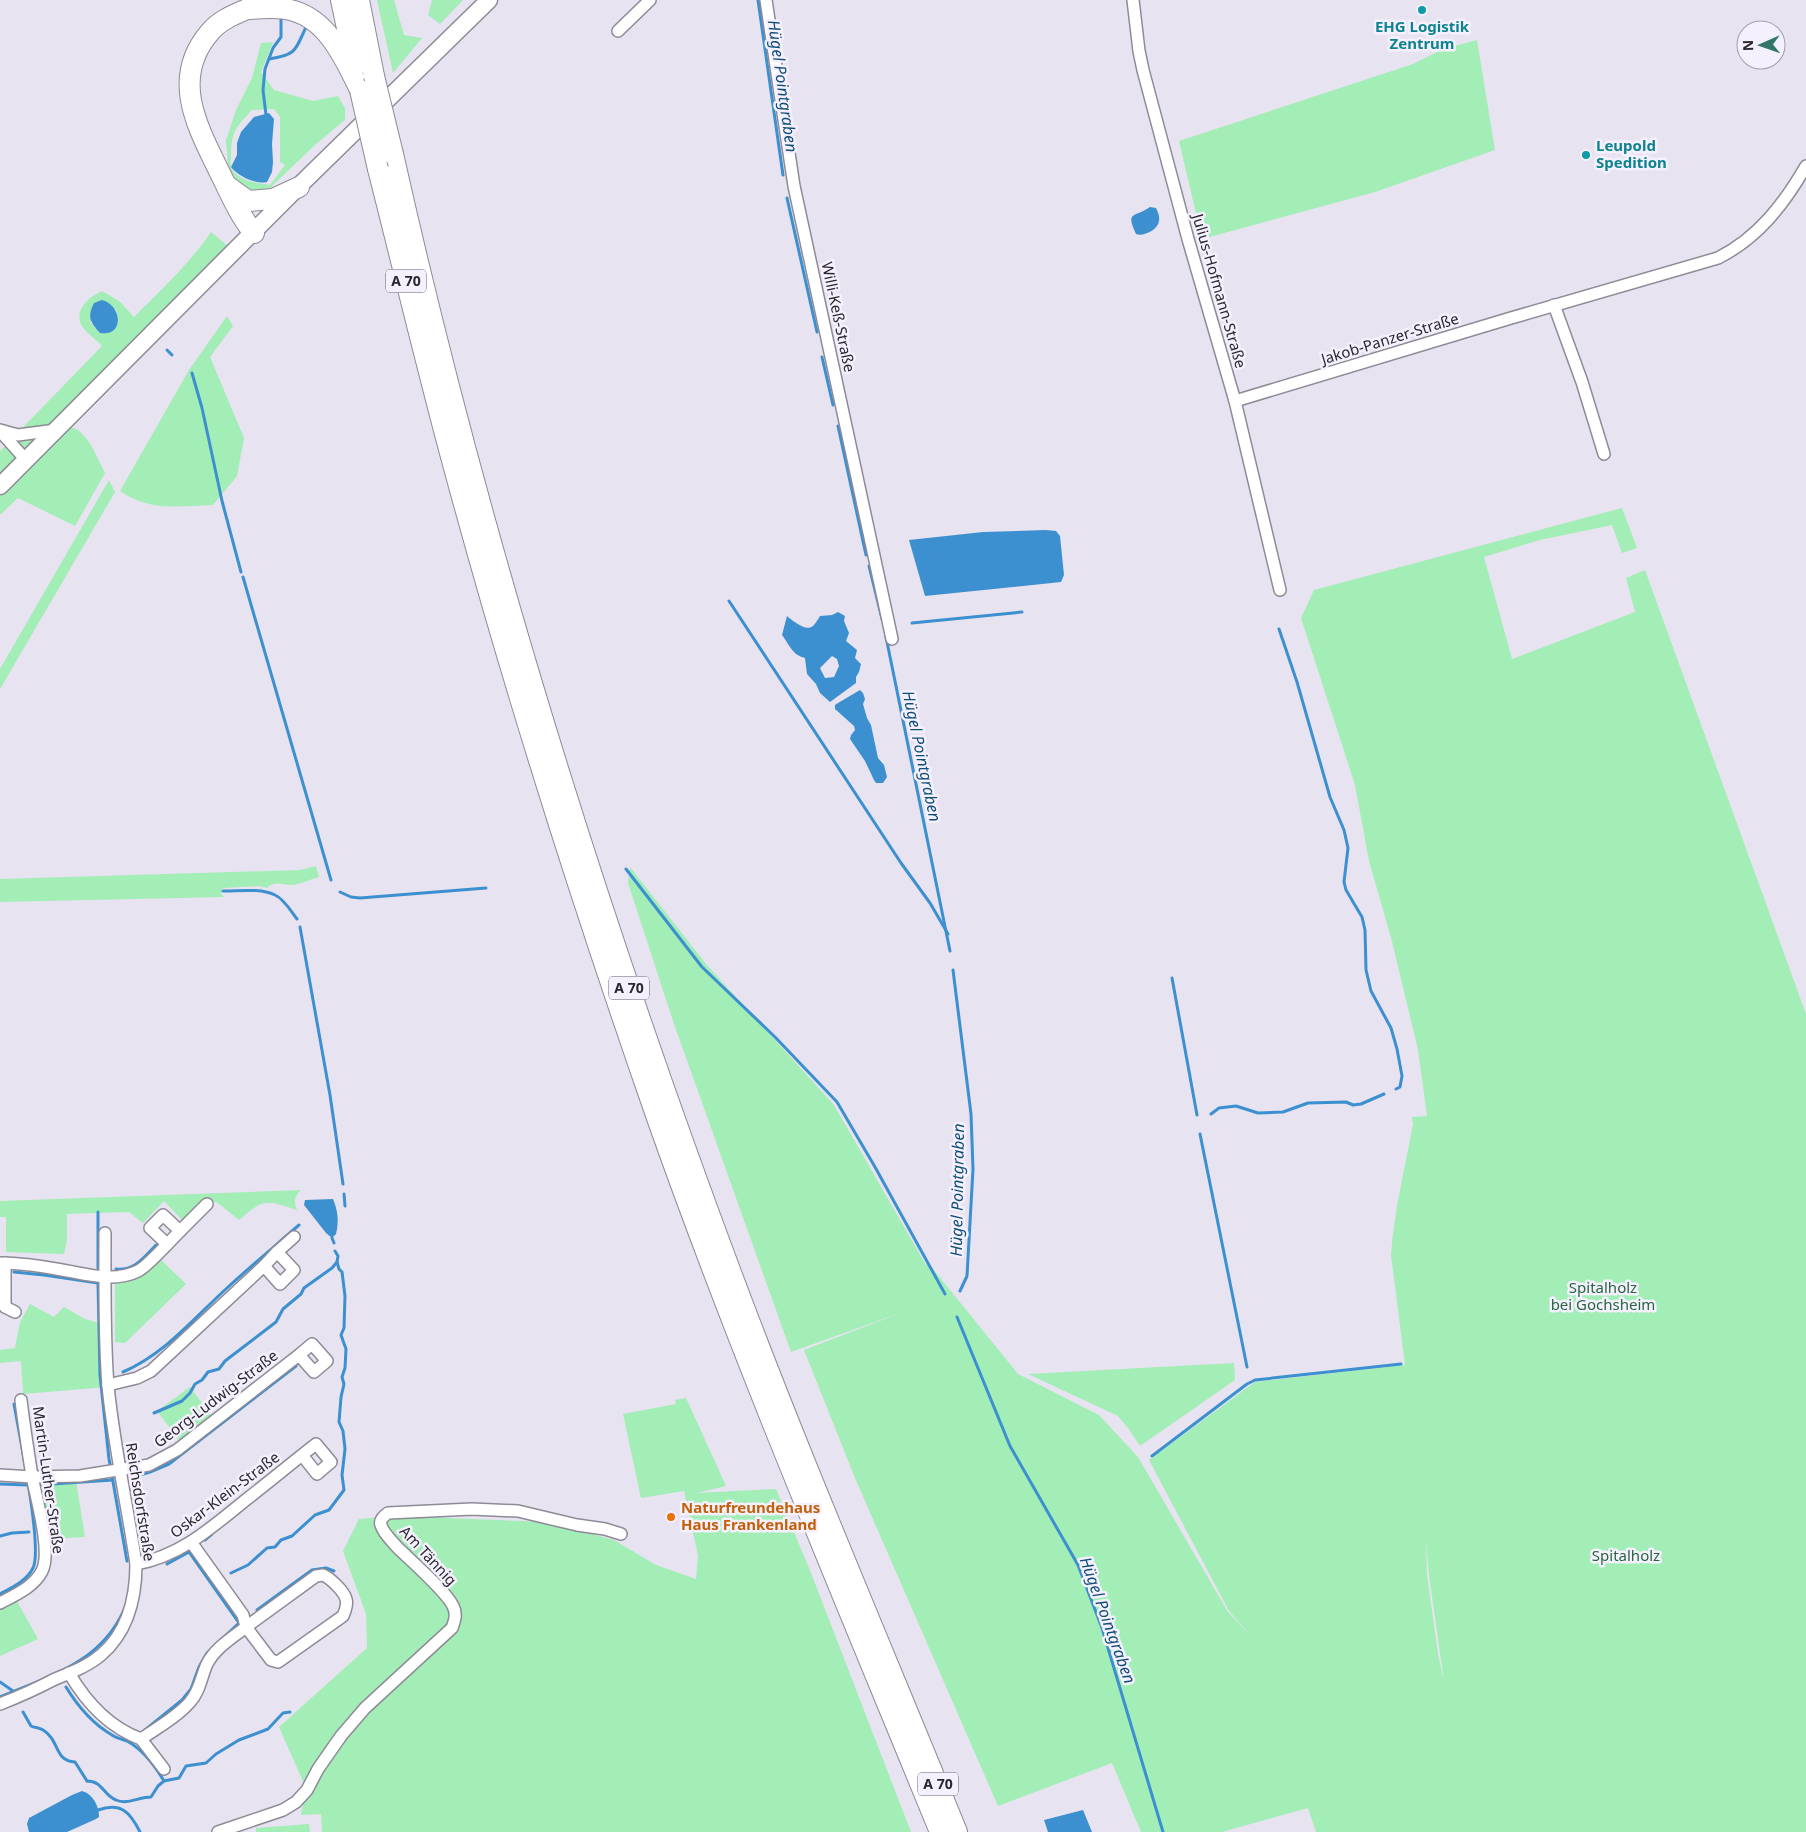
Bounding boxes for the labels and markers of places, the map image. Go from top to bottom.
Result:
marker: EHG Logistik Zentrum [1416,4,1428,16]
place label: EHG Logistik Zentrum [1375,16,1470,53]
place label: Leupold Spedition [1596,135,1667,172]
marker: Leupold Spedition [1580,149,1592,161]
place label: Naturfreundehaus Haus Frankenland [681,1497,820,1534]
marker: Naturfreundehaus Haus Frankenland [665,1511,677,1523]

